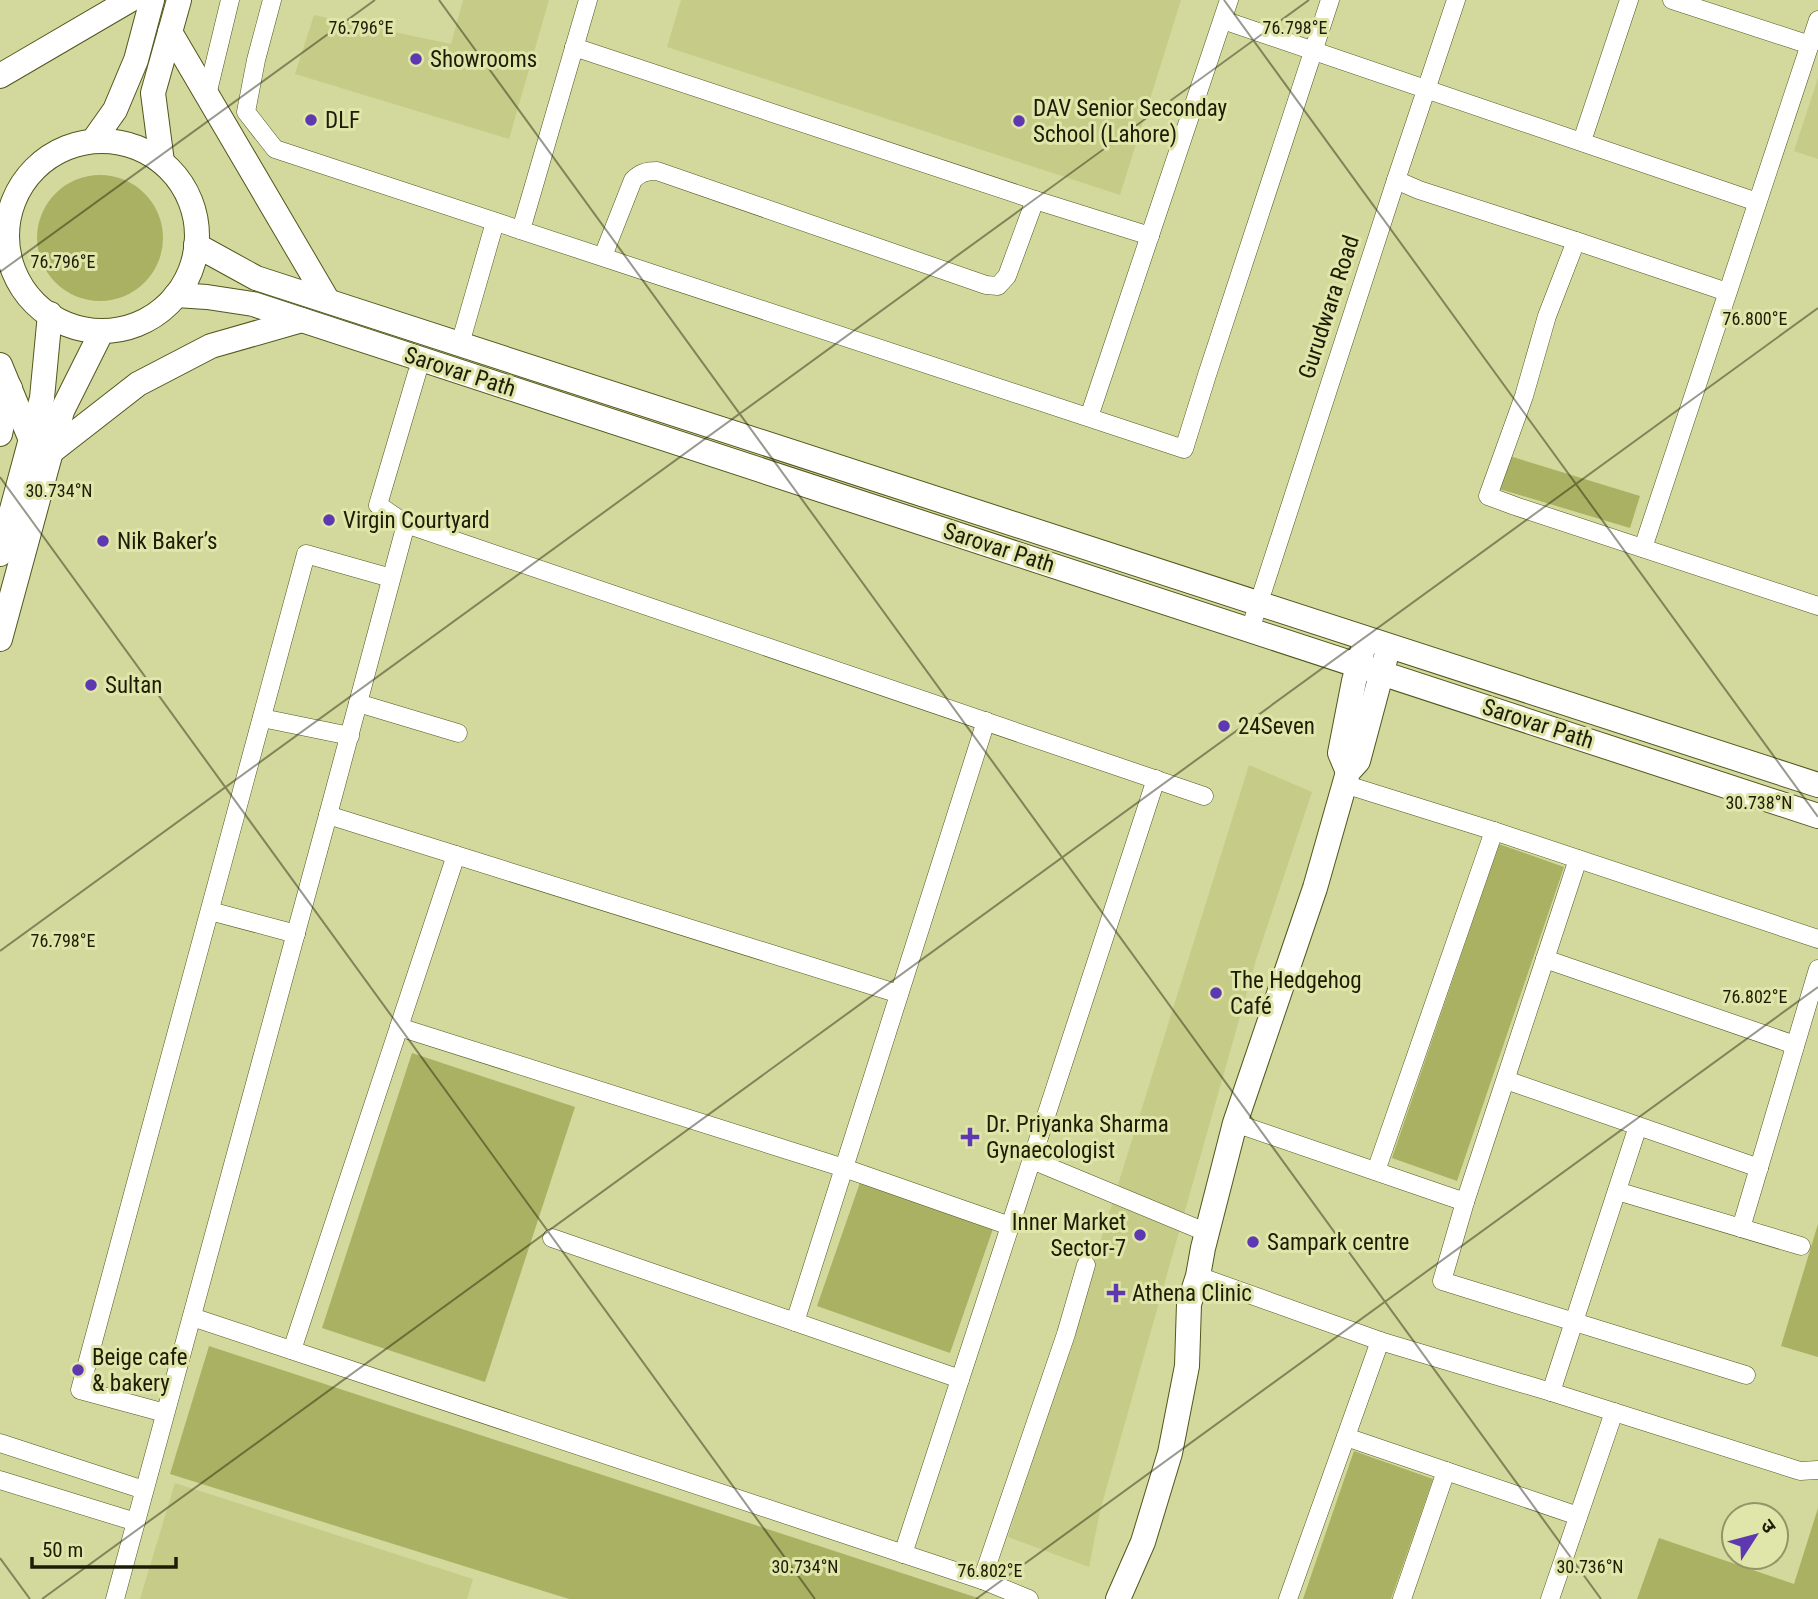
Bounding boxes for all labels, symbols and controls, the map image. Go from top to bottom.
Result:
text: 76.796°E [329,17,393,38]
text: 76.798°E [1263,17,1327,38]
place label: Showrooms [430,46,537,73]
marker: Showrooms [408,51,424,67]
place label: DAV Senior Seconday School (Lahore) [1033,95,1228,148]
place label: DLF [325,107,360,134]
marker: DLF [303,112,319,128]
marker: DAV Senior Seconday School (Lahore) [1011,113,1027,129]
street label: Gurudwara Road [1293,232,1365,382]
text: 76.796°E [31,251,95,272]
text: 76.800°E [1723,308,1787,329]
street label: Sarovar Path [401,341,519,403]
text: 30.734°N [25,480,93,501]
place label: Virgin Courtyard [343,507,490,534]
marker: Virgin Courtyard [321,512,337,528]
street label: Sarovar Path [940,517,1058,579]
place label: Nik Baker’s [117,528,218,555]
marker: Nik Baker’s [95,533,111,549]
place label: Sultan [105,672,162,699]
marker: Sultan [83,677,99,693]
street label: Sarovar Path [1479,693,1597,755]
place label: 24Seven [1238,713,1315,740]
marker: 24Seven [1216,718,1232,734]
text: 30.738°N [1725,792,1793,813]
text: 76.798°E [31,930,95,951]
place label: The Hedgehog Café [1230,967,1362,1020]
marker: The Hedgehog Café [1208,985,1224,1001]
text: 76.802°E [1723,986,1787,1007]
place label: Dr. Priyanka Sharma Gynaecologist [986,1111,1169,1164]
marker: Dr. Priyanka Sharma Gynaecologist [960,1127,980,1147]
place label: Inner Market Sector-7 [1012,1209,1126,1262]
marker: Inner Market Sector-7 [1132,1227,1148,1243]
place label: Sampark centre [1267,1229,1409,1256]
marker: Sampark centre [1245,1234,1261,1250]
place label: Athena Clinic [1132,1280,1252,1307]
marker: Athena Clinic [1106,1283,1126,1303]
place label: Beige cafe & bakery [92,1344,187,1397]
marker: Beige cafe & bakery [70,1362,86,1378]
north arrow [1720,1501,1790,1571]
text: उ [1756,1515,1781,1538]
scale bar [32,1526,175,1570]
text: 50 m [42,1538,83,1562]
text: 30.734°N [771,1556,839,1577]
text: 30.736°N [1556,1556,1624,1577]
text: 76.802°E [958,1560,1022,1581]

